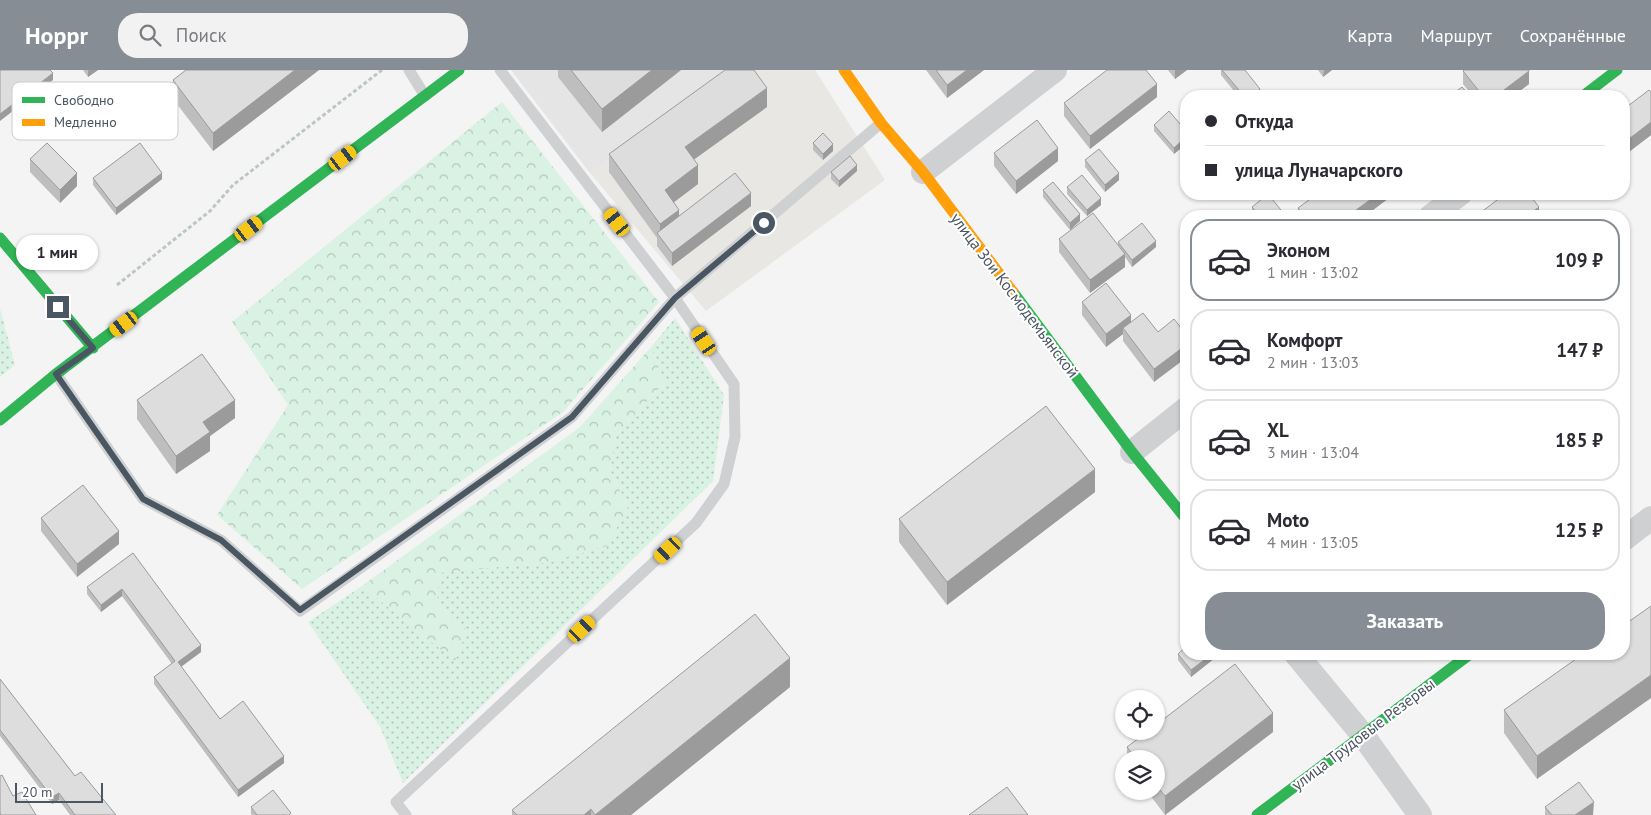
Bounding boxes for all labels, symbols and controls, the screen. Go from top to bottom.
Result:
search box [118,13,468,58]
text: Hoppr [25,20,88,51]
icon: search [136,21,164,49]
text: Поиск [176,23,227,47]
text: Карта [1347,24,1393,47]
text: Маршрут [1421,24,1492,47]
text: Сохранённые [1520,24,1626,47]
legend [12,82,178,140]
text: Свободно [54,91,114,109]
text: Откуда [1235,109,1294,133]
text: Медленно [54,113,117,131]
car [326,143,359,173]
text: улица Луначарского [1235,158,1403,182]
car [601,206,632,238]
street label: улица Зои Космодемьянской [946,209,1084,381]
route start [753,212,775,234]
car [232,214,265,244]
callout: 1 мин [17,234,99,270]
icon: car [1207,238,1252,283]
text: Эконом [1267,238,1330,262]
text: 1 мин [36,242,78,262]
text: 109 ₽ [1555,248,1603,272]
text: 1 мин · 13:02 [1267,262,1359,282]
route end [47,296,69,318]
car [107,309,140,339]
car [689,324,718,358]
icon: car [1207,328,1252,373]
text: Комфорт [1267,328,1343,352]
text: 147 ₽ [1556,338,1603,362]
text: 2 мин · 13:03 [1267,352,1359,372]
icon: car [1207,418,1252,463]
text: XL [1267,418,1289,442]
text: 185 ₽ [1555,428,1603,452]
text: 3 мин · 13:04 [1267,442,1359,462]
icon: car [1207,508,1252,553]
text: Moto [1267,508,1309,532]
text: 125 ₽ [1555,518,1603,542]
text: 4 мин · 13:05 [1267,532,1359,552]
car [651,534,684,566]
button: Заказать [1205,592,1605,650]
car [565,613,598,645]
street label: улица Трудовые Резервы [1287,674,1439,794]
map controls [1115,690,1165,800]
button: locate [1115,690,1165,740]
button: layers [1115,750,1165,800]
scale bar [15,780,102,803]
text: 20 m [22,783,52,801]

